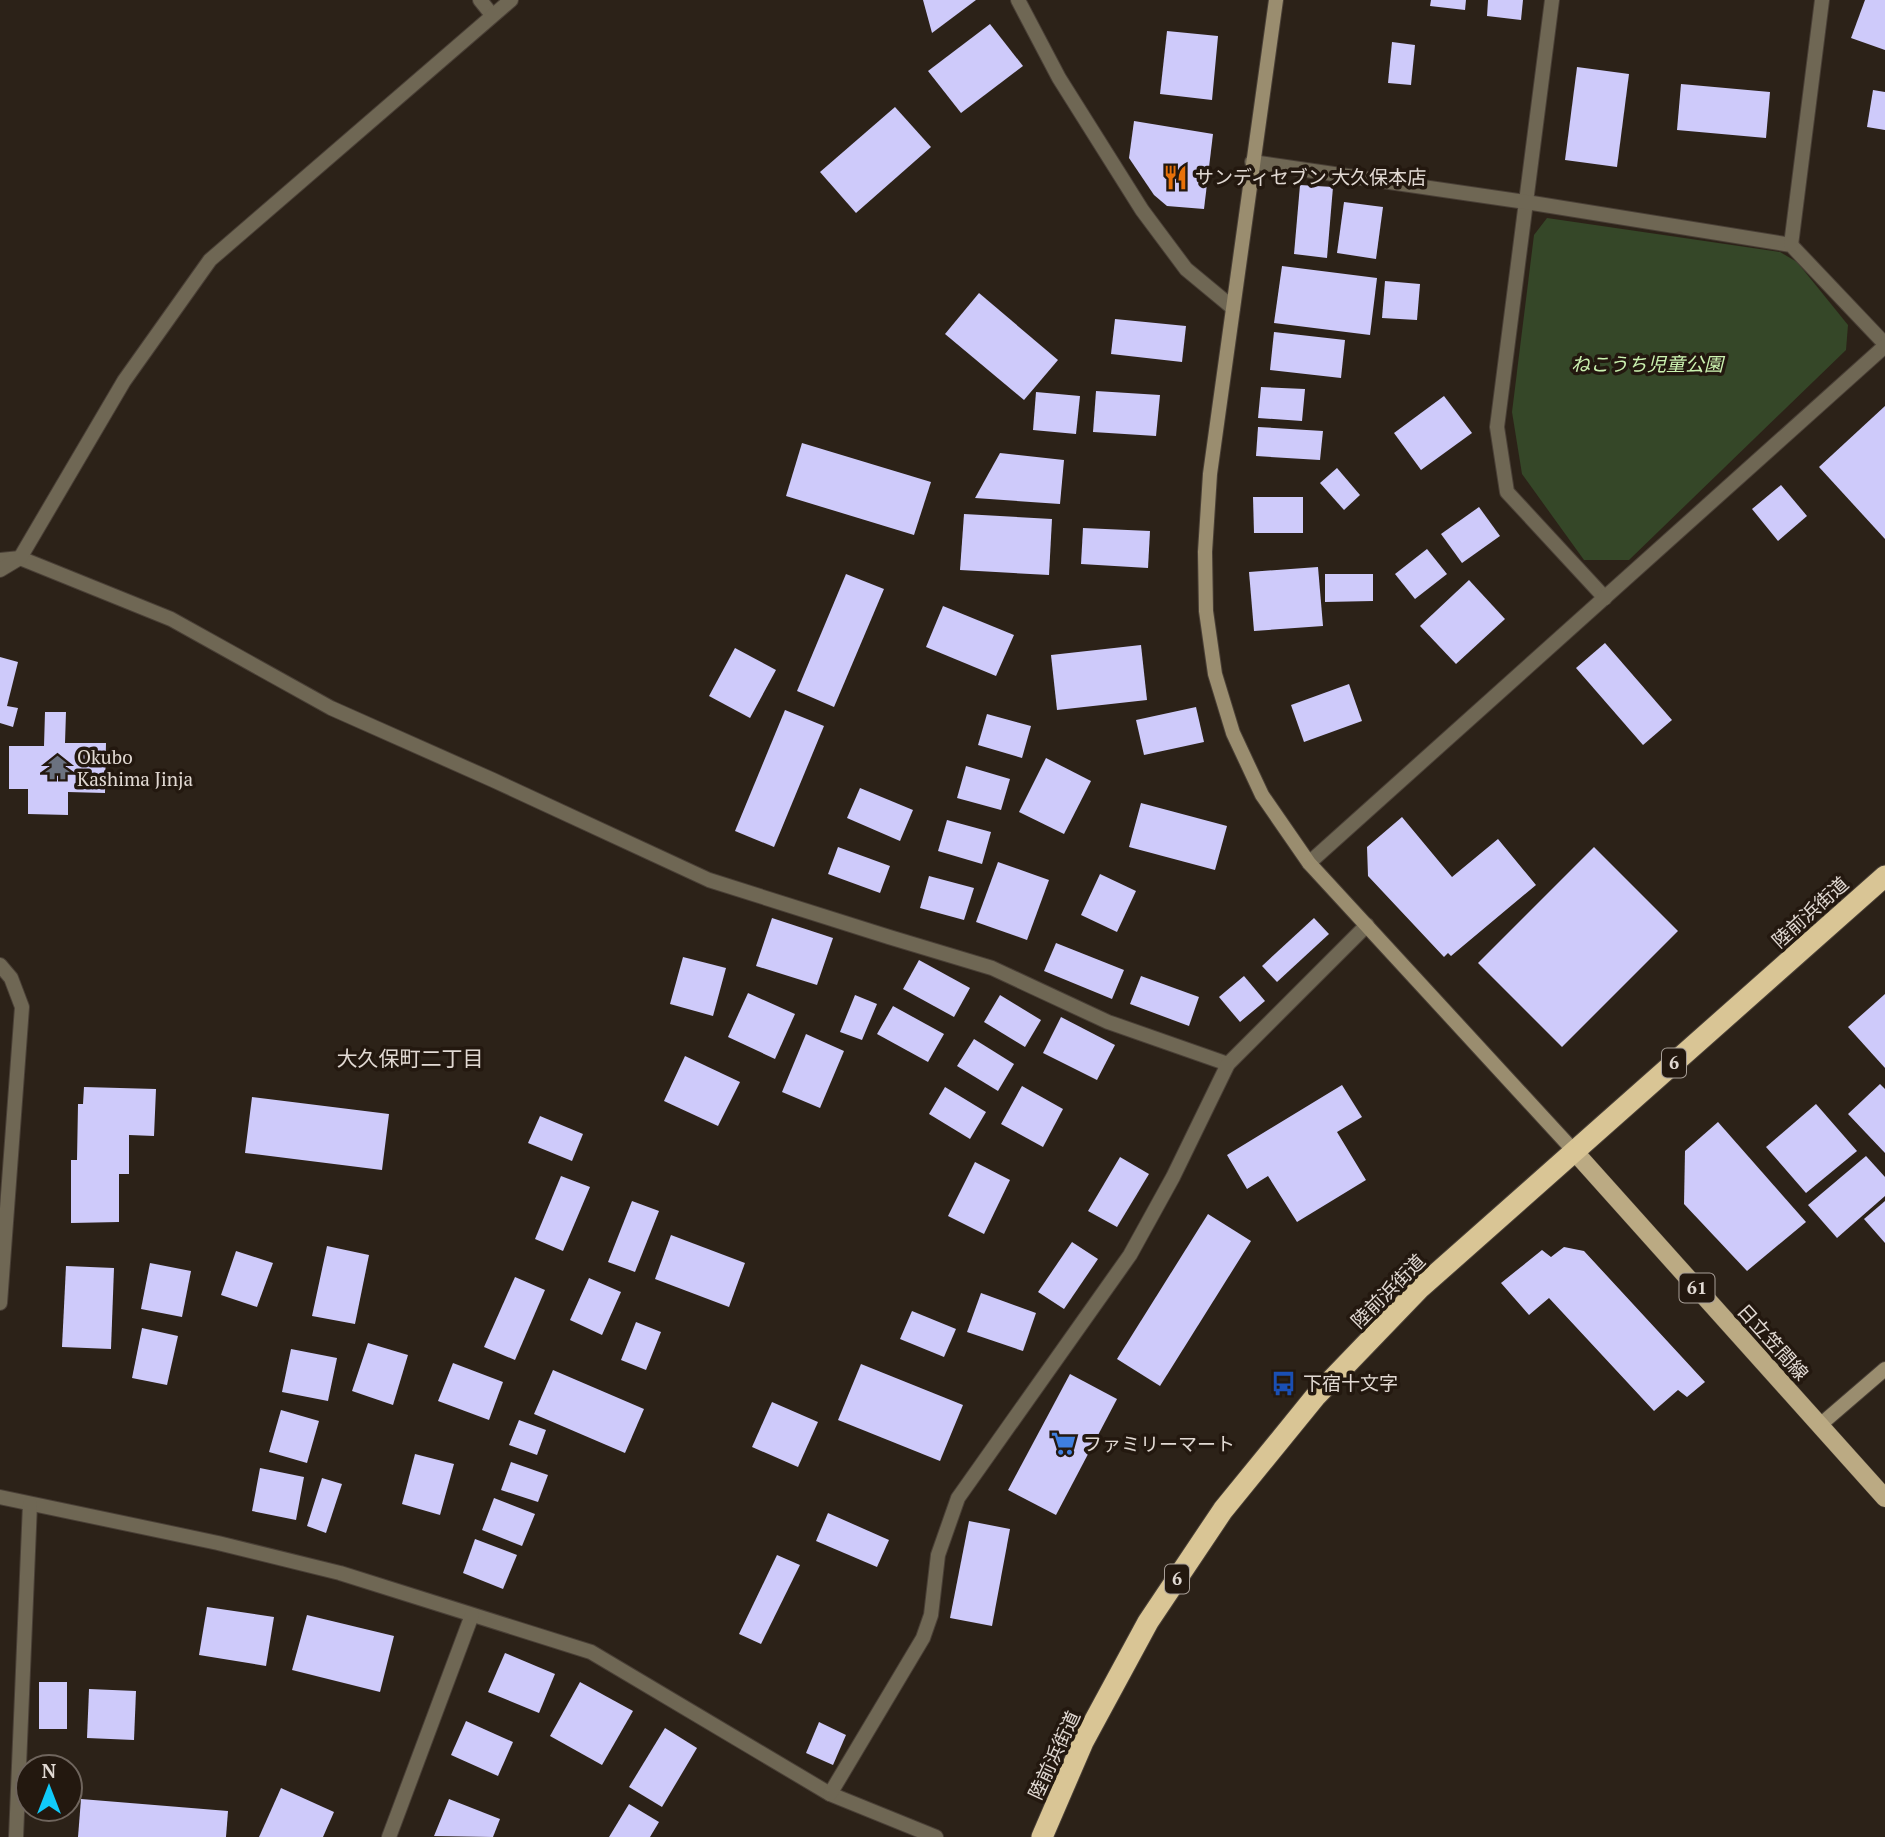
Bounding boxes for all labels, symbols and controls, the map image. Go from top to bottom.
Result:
restaurant icon: サンディセブン 大久保本店 [1161,163,1189,191]
place label: サンディセブン 大久保本店 [1195,164,1426,189]
park label: ねこうち児童公園 [1571,351,1726,376]
place label: Okubo Kashima Jinja [77,744,194,791]
temple icon: Okubo Kashima Jinja [43,754,71,782]
street label: 陸前浜街道 [1766,871,1853,953]
district label: 大久保町二丁目 [337,1044,484,1072]
road number: 6 [1662,1048,1686,1078]
street label: 陸前浜街道 [1345,1248,1430,1333]
road number: 61 [1680,1274,1714,1302]
street label: 日立笠間線 [1732,1298,1814,1385]
bus stop icon: 下宿十文字 [1269,1369,1297,1397]
place label: 下宿十文字 [1303,1370,1398,1395]
supermarket icon: ファミリーマート [1049,1430,1077,1458]
place label: ファミリーマート [1083,1431,1235,1456]
road number: 6 [1165,1564,1189,1594]
street label: 陸前浜街道 [1022,1706,1085,1803]
north arrow [14,1753,84,1823]
text: N [42,1758,57,1783]

